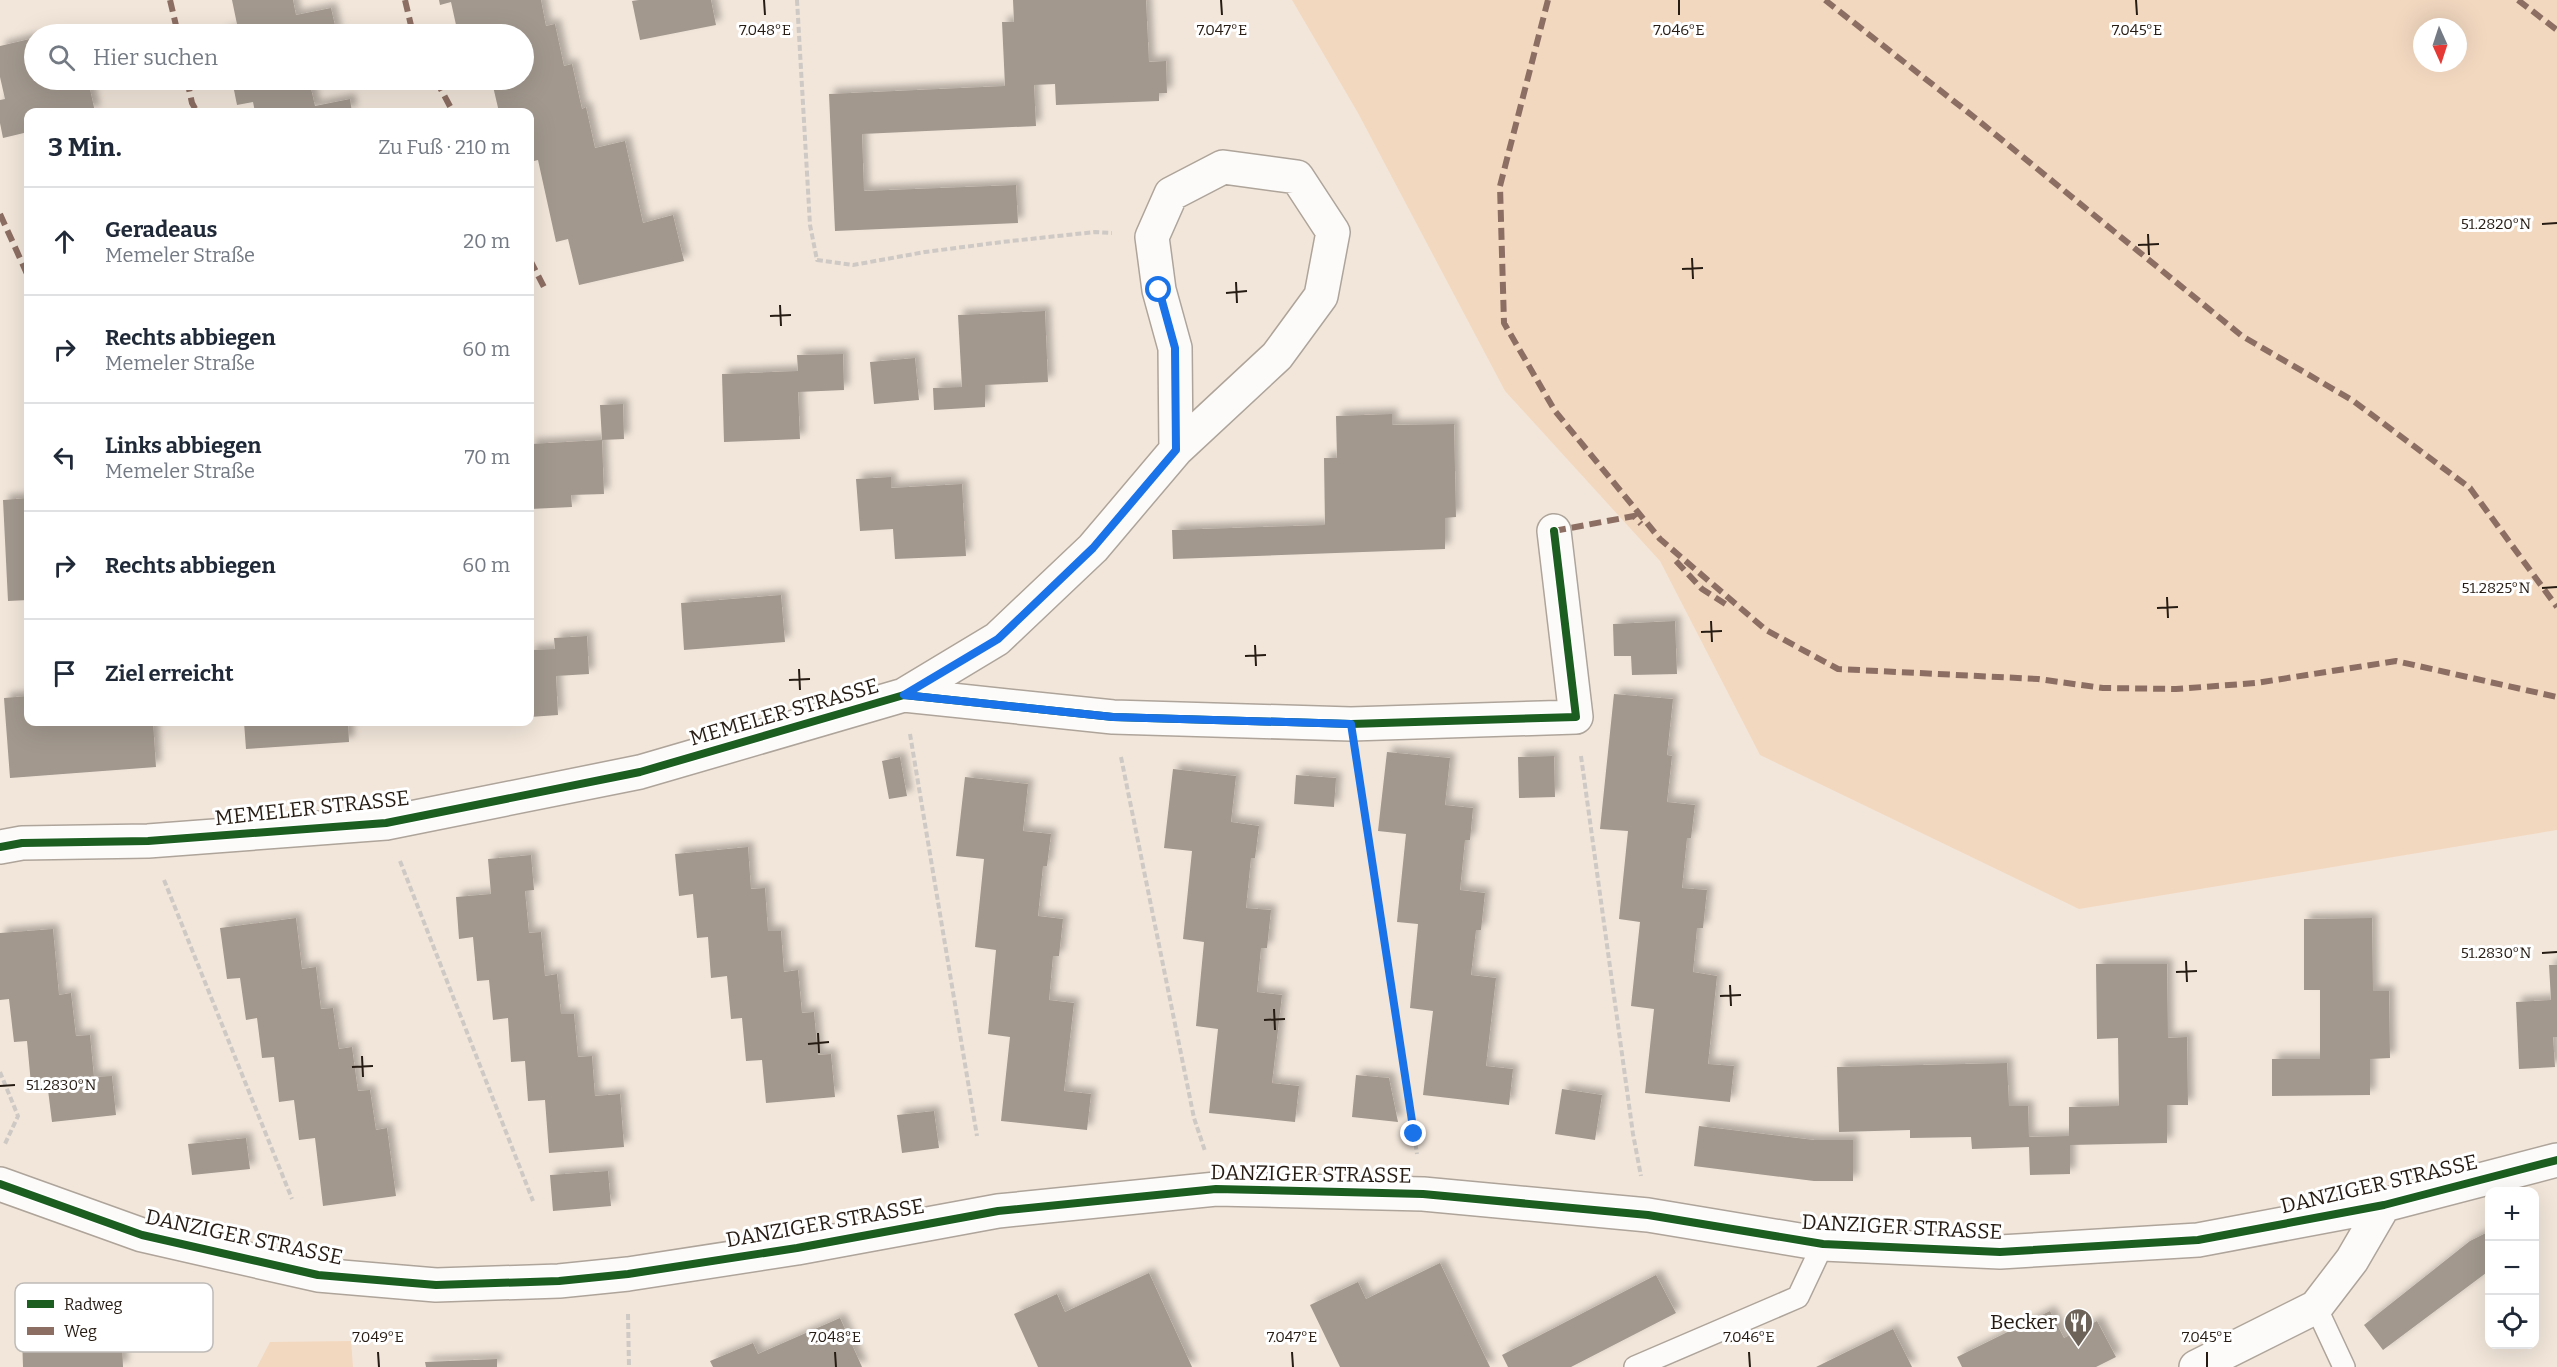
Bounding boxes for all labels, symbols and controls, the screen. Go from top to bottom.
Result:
north arrow [2413,18,2467,72]
text: 7.048°E [739,21,791,39]
text: 7.047°E [1197,21,1247,39]
text: 7.046°E [1653,21,1705,39]
text: 7.045°E [2112,21,2162,39]
search box [24,24,534,90]
icon: search [45,41,78,74]
text: Hier suchen [93,44,218,71]
text: 3 Min. [48,132,122,163]
text: Zu Fuß · 210 m [378,135,510,159]
text: 51.2820°N [2461,215,2531,233]
text: Geradeaus [105,216,217,243]
icon: ahead [48,225,81,258]
text: 20 m [463,229,510,253]
text: Memeler Straße [105,243,255,267]
route start [1145,276,1171,302]
text: Rechts abbiegen [105,324,276,351]
icon: right [48,333,81,366]
text: 60 m [462,337,510,361]
text: Memeler Straße [105,351,255,375]
text: Links abbiegen [105,432,262,459]
icon: left [48,441,81,474]
text: 70 m [464,445,510,469]
text: Memeler Straße [105,459,255,483]
icon: right [48,549,81,582]
text: Rechts abbiegen [105,552,276,579]
text: 60 m [462,553,510,577]
text: 51.2825°N [2462,579,2531,597]
icon: arrive [48,657,81,690]
text: Ziel erreicht [105,660,234,687]
street label: MEMELER STRASSE [686,673,882,751]
street label: MEMELER STRASSE [213,785,411,831]
text: 51.2830°N [2461,944,2531,962]
text: 51.2830°N [26,1076,96,1094]
route end [1400,1120,1426,1146]
street label: DANZIGER STRASSE [2278,1149,2480,1219]
street label: DANZIGER STRASSE [1210,1159,1412,1189]
map controls [2485,1187,2539,1349]
button: + [2485,1187,2539,1241]
street label: DANZIGER STRASSE [724,1193,926,1253]
street label: DANZIGER STRASSE [143,1203,345,1271]
street label: DANZIGER STRASSE [1801,1209,2003,1245]
button: − [2485,1241,2539,1295]
legend [15,1283,213,1352]
text: Radweg [64,1295,122,1314]
button: locate [2485,1295,2539,1349]
restaurant icon: Becker [2062,1306,2094,1348]
place label: Becker [1990,1309,2057,1335]
text: Weg [64,1322,97,1341]
text: 7.049°E [352,1328,404,1346]
text: 7.048°E [809,1328,861,1346]
text: 7.047°E [1267,1328,1317,1346]
text: 7.046°E [1723,1328,1775,1346]
text: 7.045°E [2182,1328,2232,1346]

